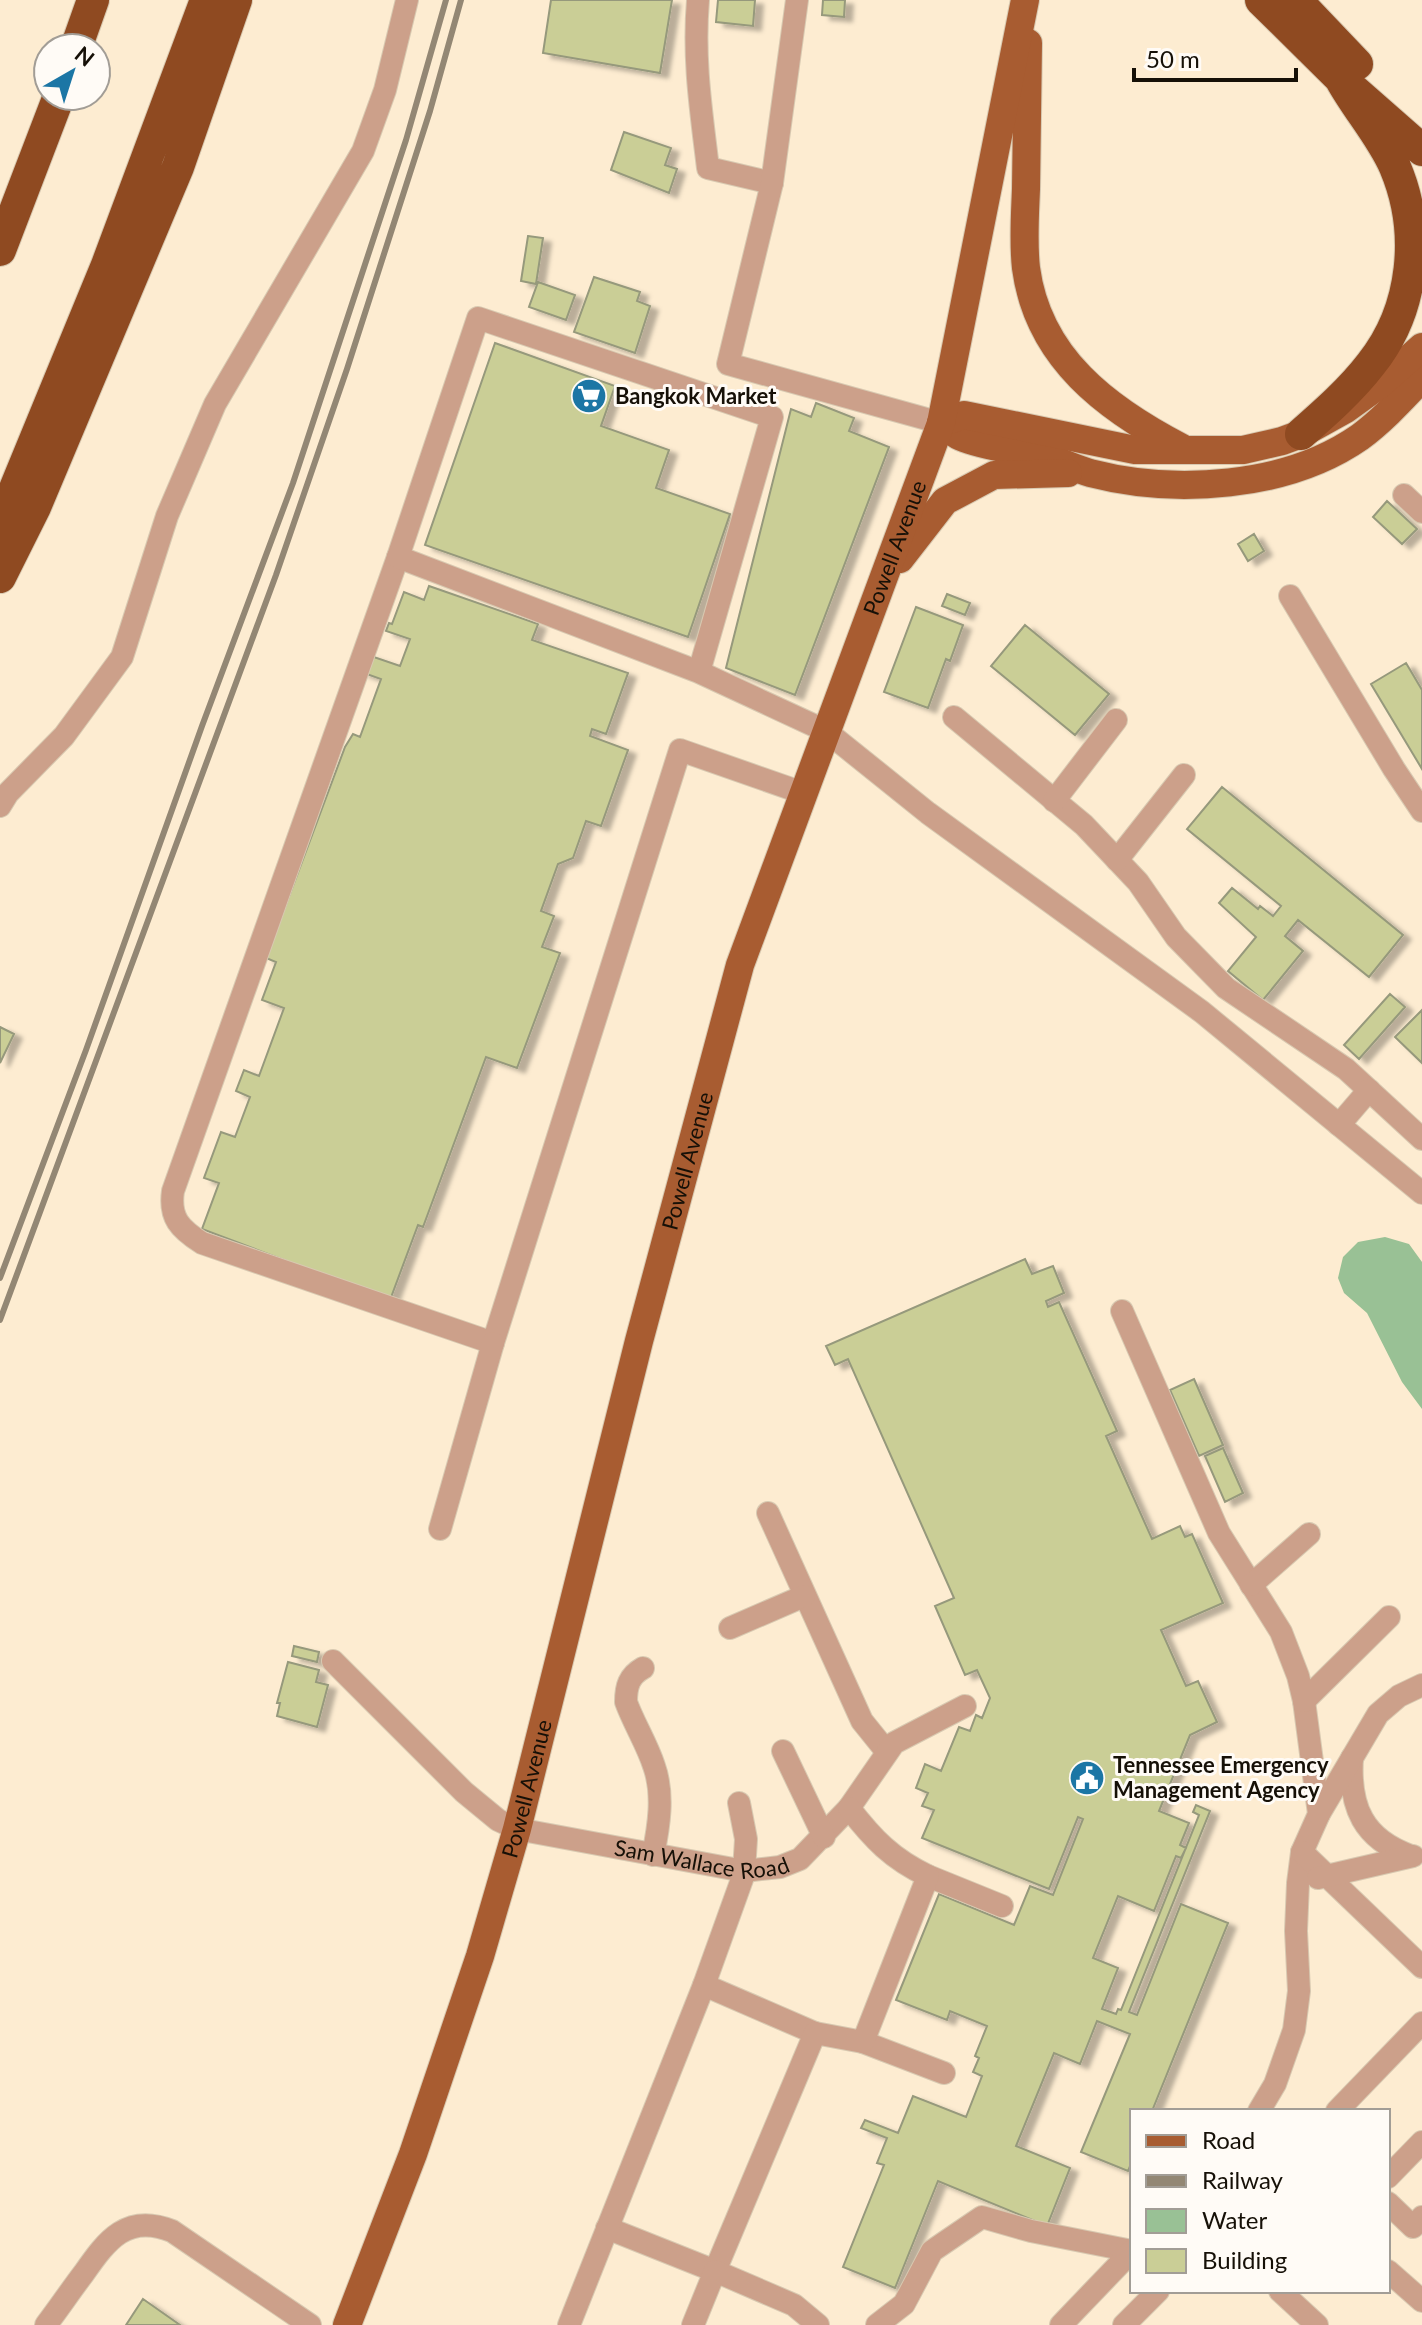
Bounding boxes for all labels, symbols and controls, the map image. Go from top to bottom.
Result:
north arrow [32,32,112,112]
scale bar [1134,32,1296,82]
text: N [70,40,100,72]
text: 50 m [1146,44,1200,73]
supermarket icon: Bangkok Market [570,377,608,415]
place label: Bangkok Market [615,382,777,409]
street label: Powell Avenue [857,476,932,619]
street label: Powell Avenue [655,1089,718,1233]
street label: Powell Avenue [495,1717,557,1861]
place label: Tennessee Emergency Management Agency [1113,1751,1329,1803]
public building icon: Tennessee Emergency Management Agency [1068,1759,1106,1797]
street label: Sam Wallace Road [612,1833,793,1884]
legend [1130,2109,1390,2293]
text: Road [1202,2125,1255,2154]
text: Railway [1202,2165,1284,2194]
text: Water [1202,2205,1267,2234]
text: Building [1202,2245,1287,2274]

